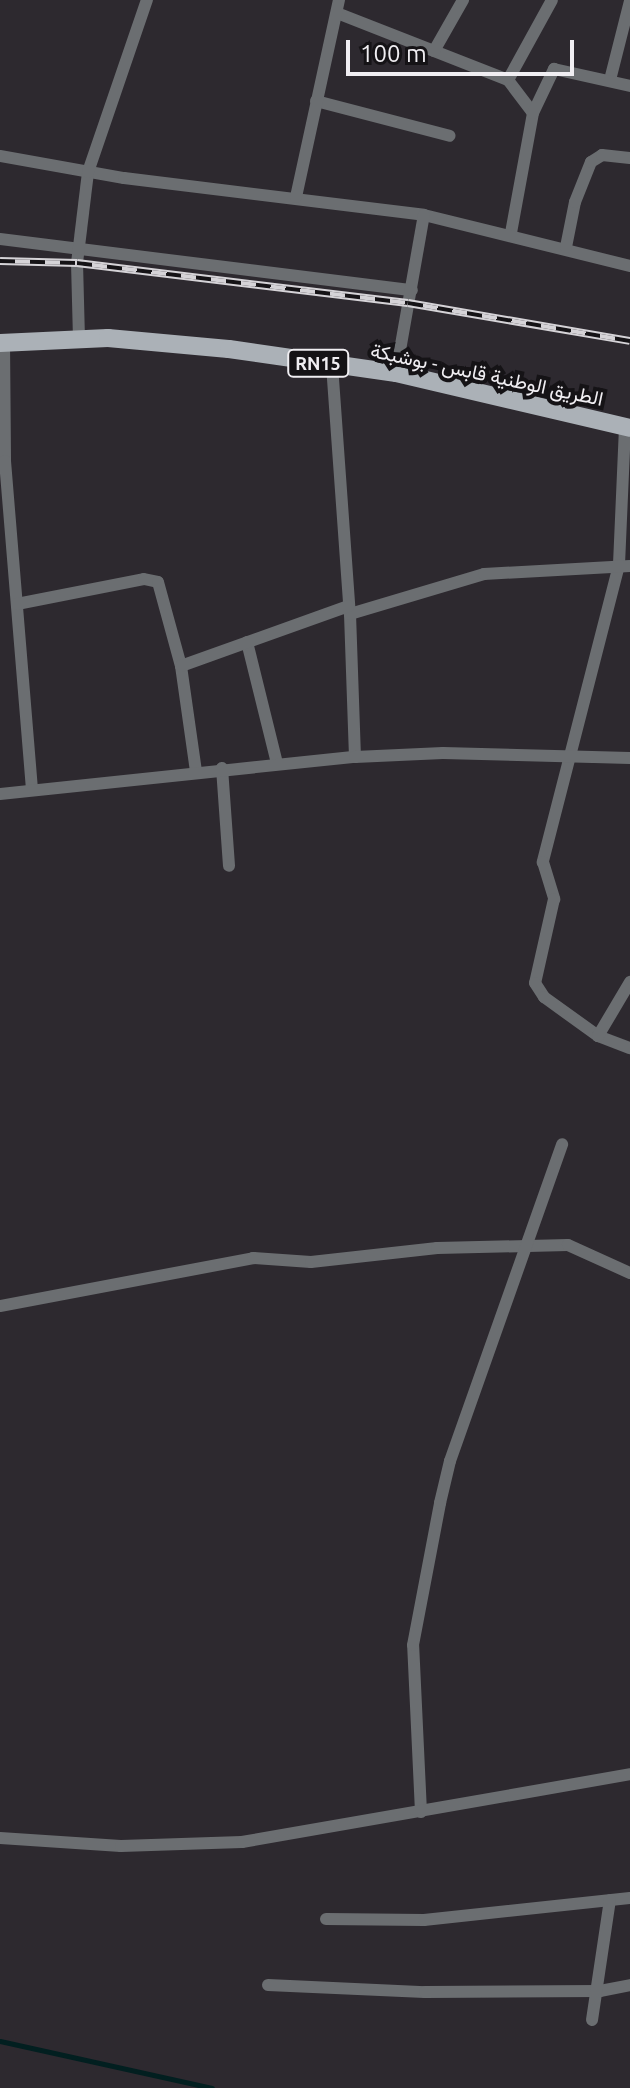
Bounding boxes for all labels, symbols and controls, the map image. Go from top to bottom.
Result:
scale bar [350,24,578,74]
text: 100 m [360,40,427,67]
street label: الطريق الوطنية قابس - بوشبكة [369,338,605,410]
road number: RN15 [286,349,350,377]

